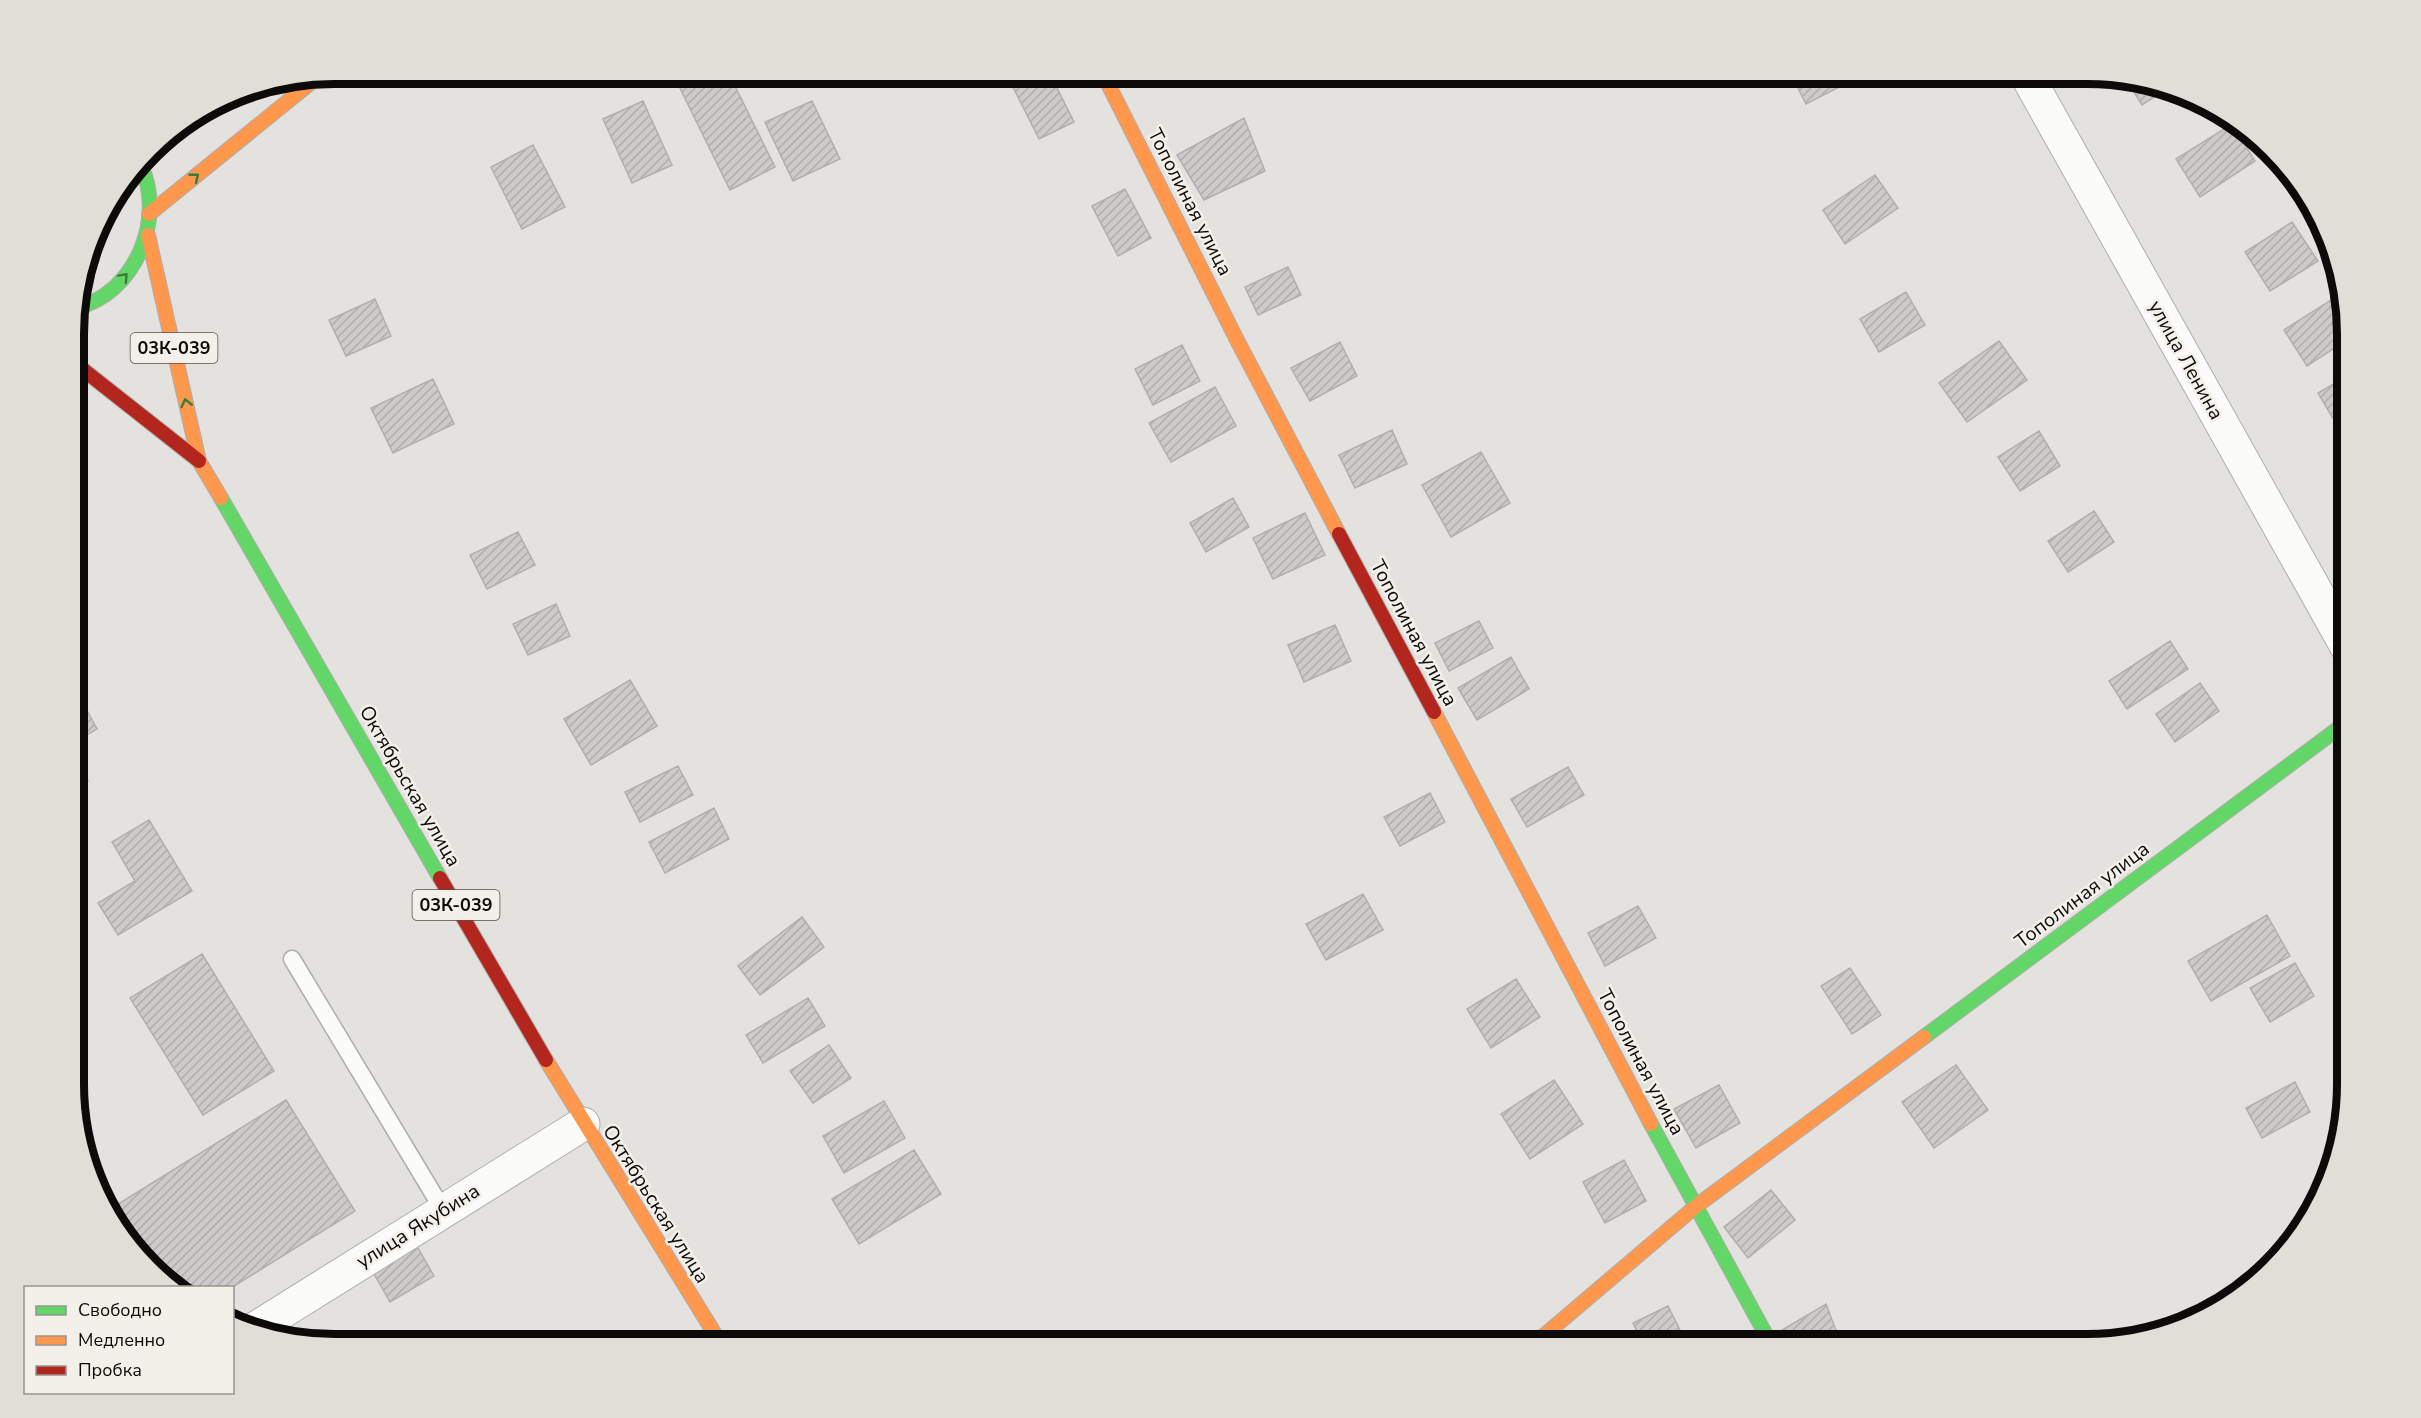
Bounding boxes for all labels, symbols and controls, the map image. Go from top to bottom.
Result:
street label: Тополиная улица [1141,124,1239,280]
one-way arrow [188,173,199,184]
one-way arrow [117,274,128,284]
street label: улица Ленина [2142,295,2230,425]
road number: 03К-039 [130,333,218,363]
one-way arrow [181,399,194,409]
street label: Тополиная улица [1364,555,1464,711]
street label: Октябрьская улица [353,700,467,872]
street label: Тополиная улица [2009,835,2155,955]
road number: 03К-039 [412,890,500,920]
street label: Тополиная улица [1591,984,1691,1140]
street label: Октябрьская улица [596,1120,716,1288]
street label: улица Якубина [351,1177,485,1275]
legend [24,1286,234,1394]
text: Свободно [78,1298,162,1322]
text: Медленно [78,1328,165,1352]
text: Пробка [78,1358,142,1382]

